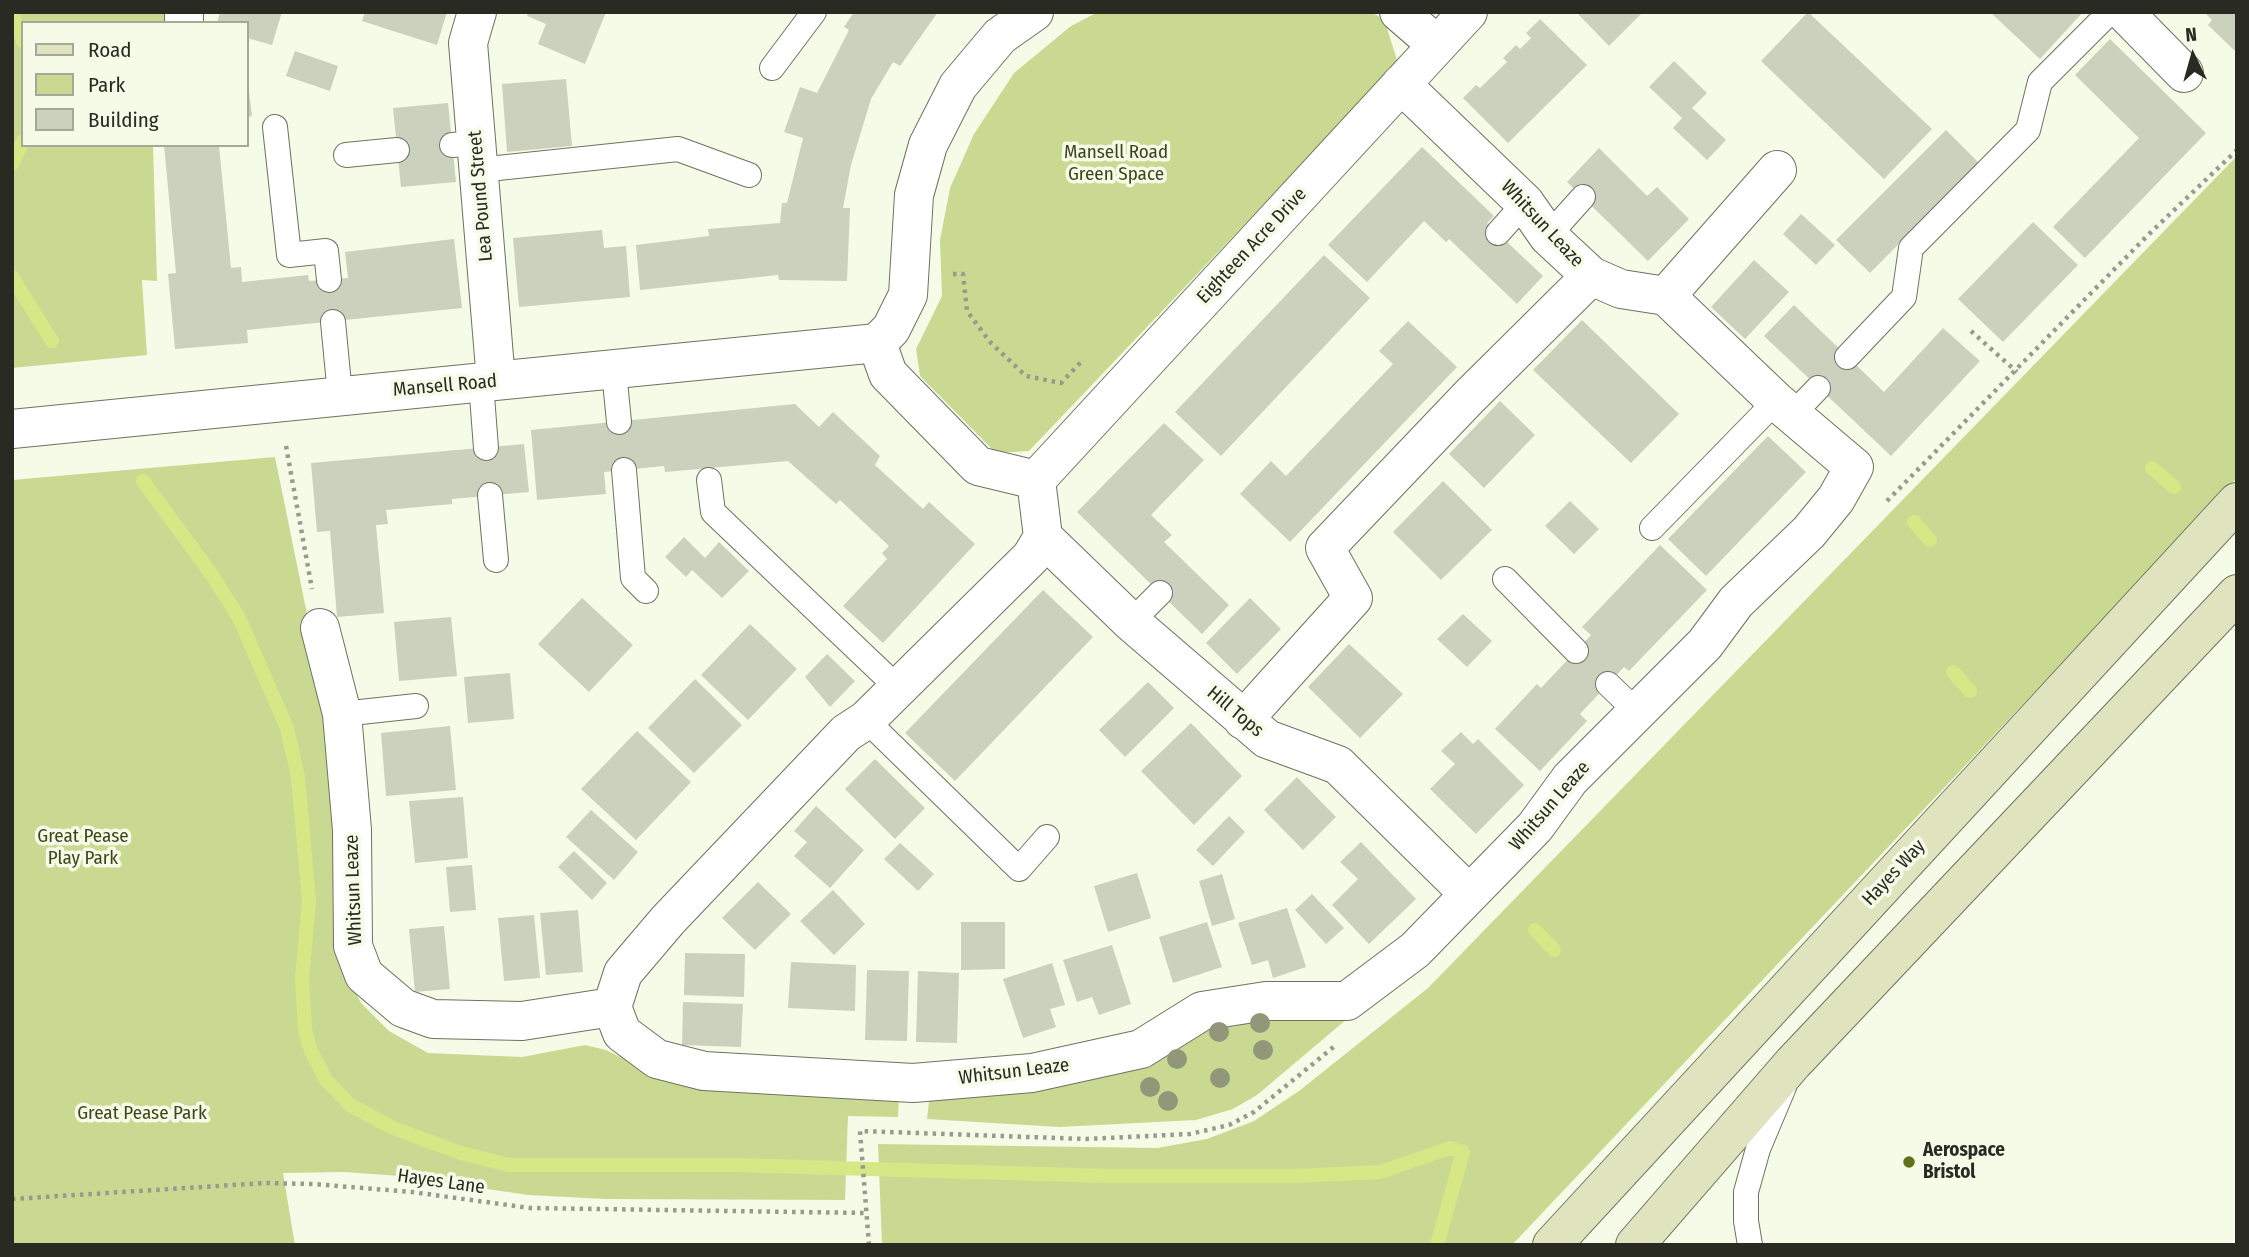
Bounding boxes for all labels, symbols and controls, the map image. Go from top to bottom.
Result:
legend [21,21,248,147]
north arrow [2158,21,2228,91]
text: N [2184,23,2198,47]
text: Road [88,37,132,63]
text: Park [88,72,125,98]
text: Building [88,107,159,133]
street label: Lea Pound Street [464,129,498,263]
park label: Mansell Road Green Space [1064,142,1168,186]
street label: Whitsun Leaze [1496,176,1588,272]
street label: Eighteen Acre Drive [1192,183,1312,309]
street label: Mansell Road [392,370,498,402]
street label: Hill Tops [1202,682,1268,742]
street label: Whitsun Leaze [1505,757,1595,855]
park label: Great Pease Play Park [37,826,129,870]
street label: Whitsun Leaze [341,834,367,946]
street label: Hayes Way [1858,835,1930,911]
street label: Whitsun Leaze [957,1054,1071,1090]
park label: Great Pease Park [77,1103,207,1125]
place label: Aerospace Bristol [1923,1140,2005,1184]
marker: Aerospace Bristol [1901,1154,1917,1170]
street label: Hayes Lane [396,1165,486,1199]

